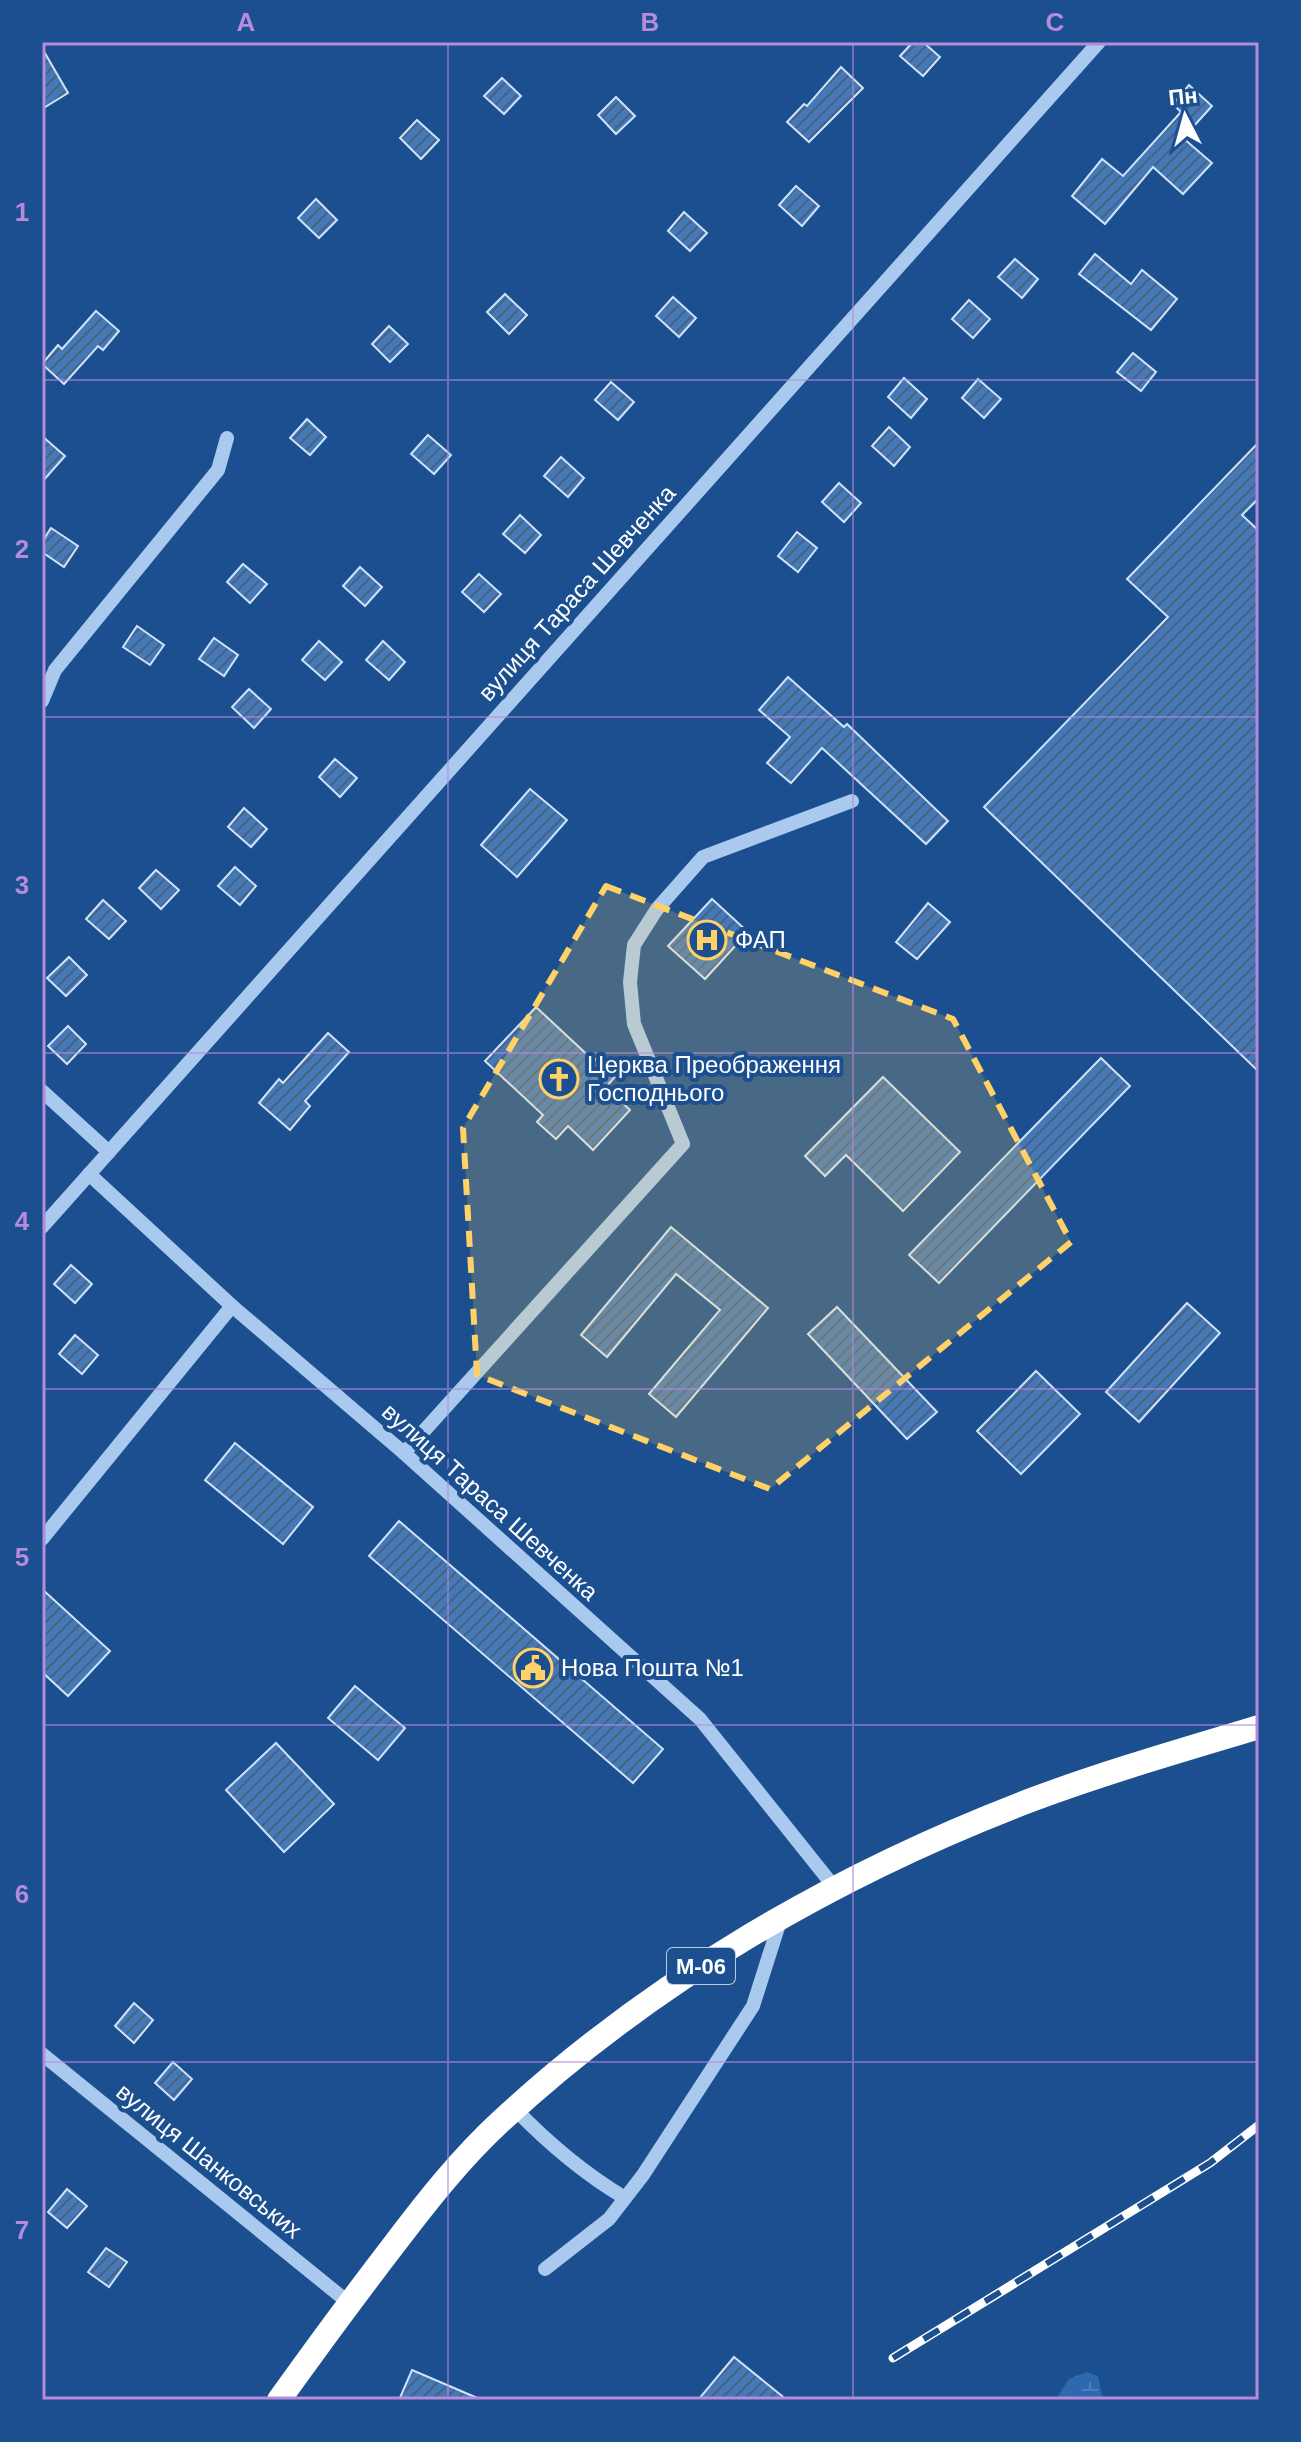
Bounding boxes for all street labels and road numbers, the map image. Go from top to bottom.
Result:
street label: вулиця Тараса Шевченка [473,479,681,706]
street label: вулиця Тараса Шевченка [377,1398,604,1606]
road number: М-06 [667,1948,735,1984]
street label: вулиця Шанковських [111,2078,307,2244]

